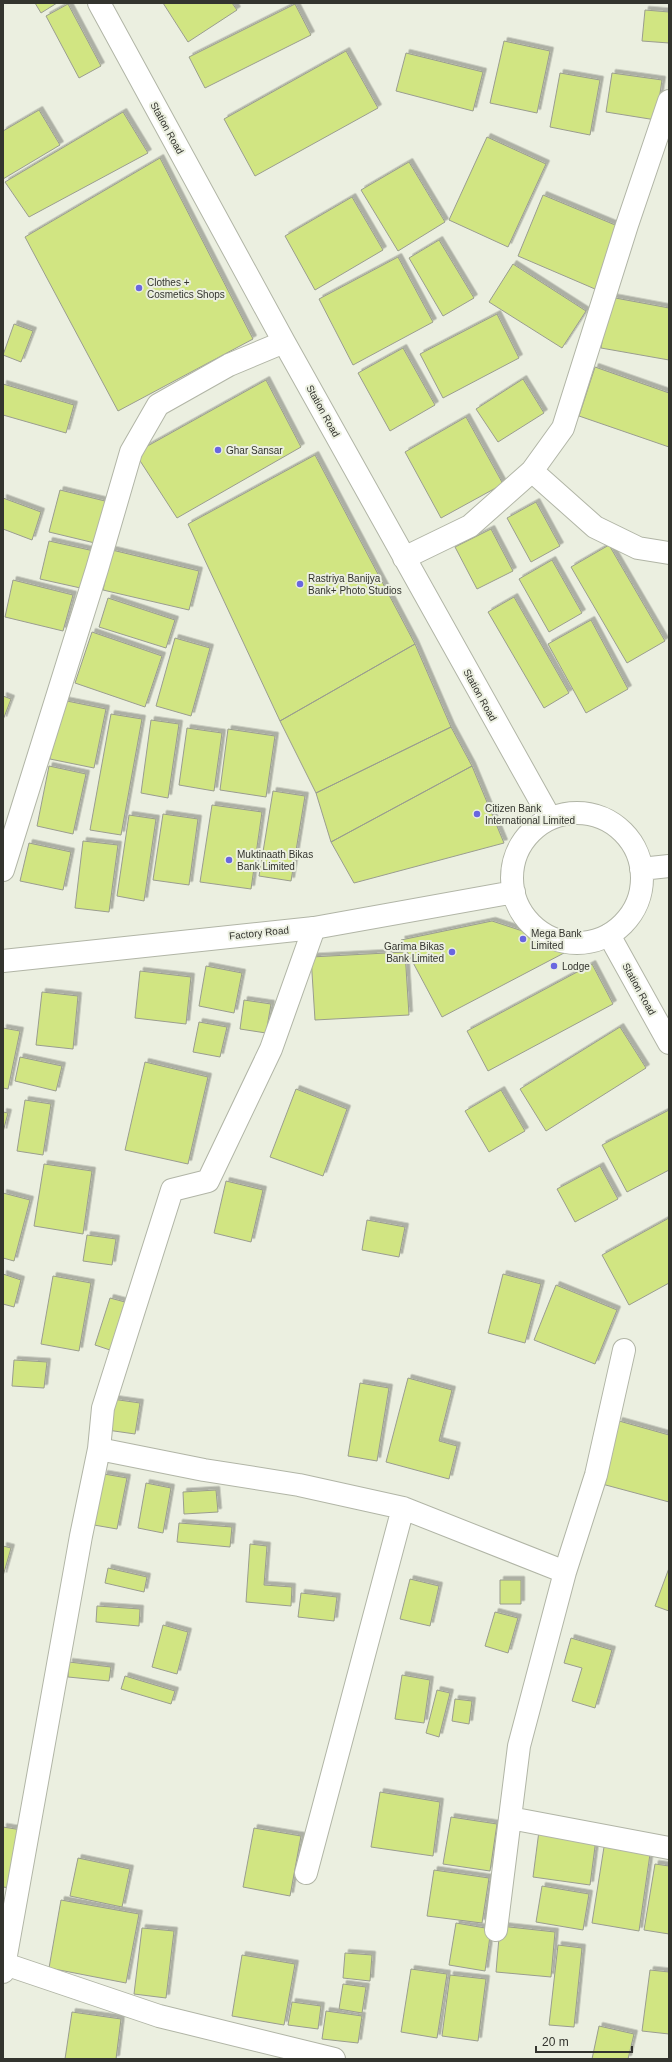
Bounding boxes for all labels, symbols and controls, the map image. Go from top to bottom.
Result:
street label: Station Road [148,100,186,156]
place label: Clothes + Cosmetics Shops [147,277,225,300]
marker: Clothes + Cosmetics Shops [134,283,144,293]
street label: Station Road [304,383,342,439]
marker: Ghar Sansar [213,445,223,455]
place label: Ghar Sansar [226,445,283,456]
place label: Rastriya Banijya Bank+ Photo Studios [308,573,402,596]
marker: Rastriya Banijya Bank+ Photo Studios [295,579,305,589]
street label: Station Road [461,667,499,723]
place label: Citizen Bank International Limited [485,803,575,826]
marker: Citizen Bank International Limited [472,809,482,819]
place label: Muktinaath Bikas Bank Limited [237,849,313,872]
marker: Muktinaath Bikas Bank Limited [224,855,234,865]
street label: Factory Road [229,924,289,942]
place label: Mega Bank Limited [531,928,583,951]
marker: Mega Bank Limited [518,934,528,944]
place label: Garima Bikas Bank Limited [384,941,444,964]
marker: Garima Bikas Bank Limited [447,947,457,957]
marker: Lodge [549,961,559,971]
place label: Lodge [562,961,590,972]
street label: Station Road [620,961,658,1017]
scale bar [536,2028,632,2054]
text: 20 m [542,2035,569,2049]

